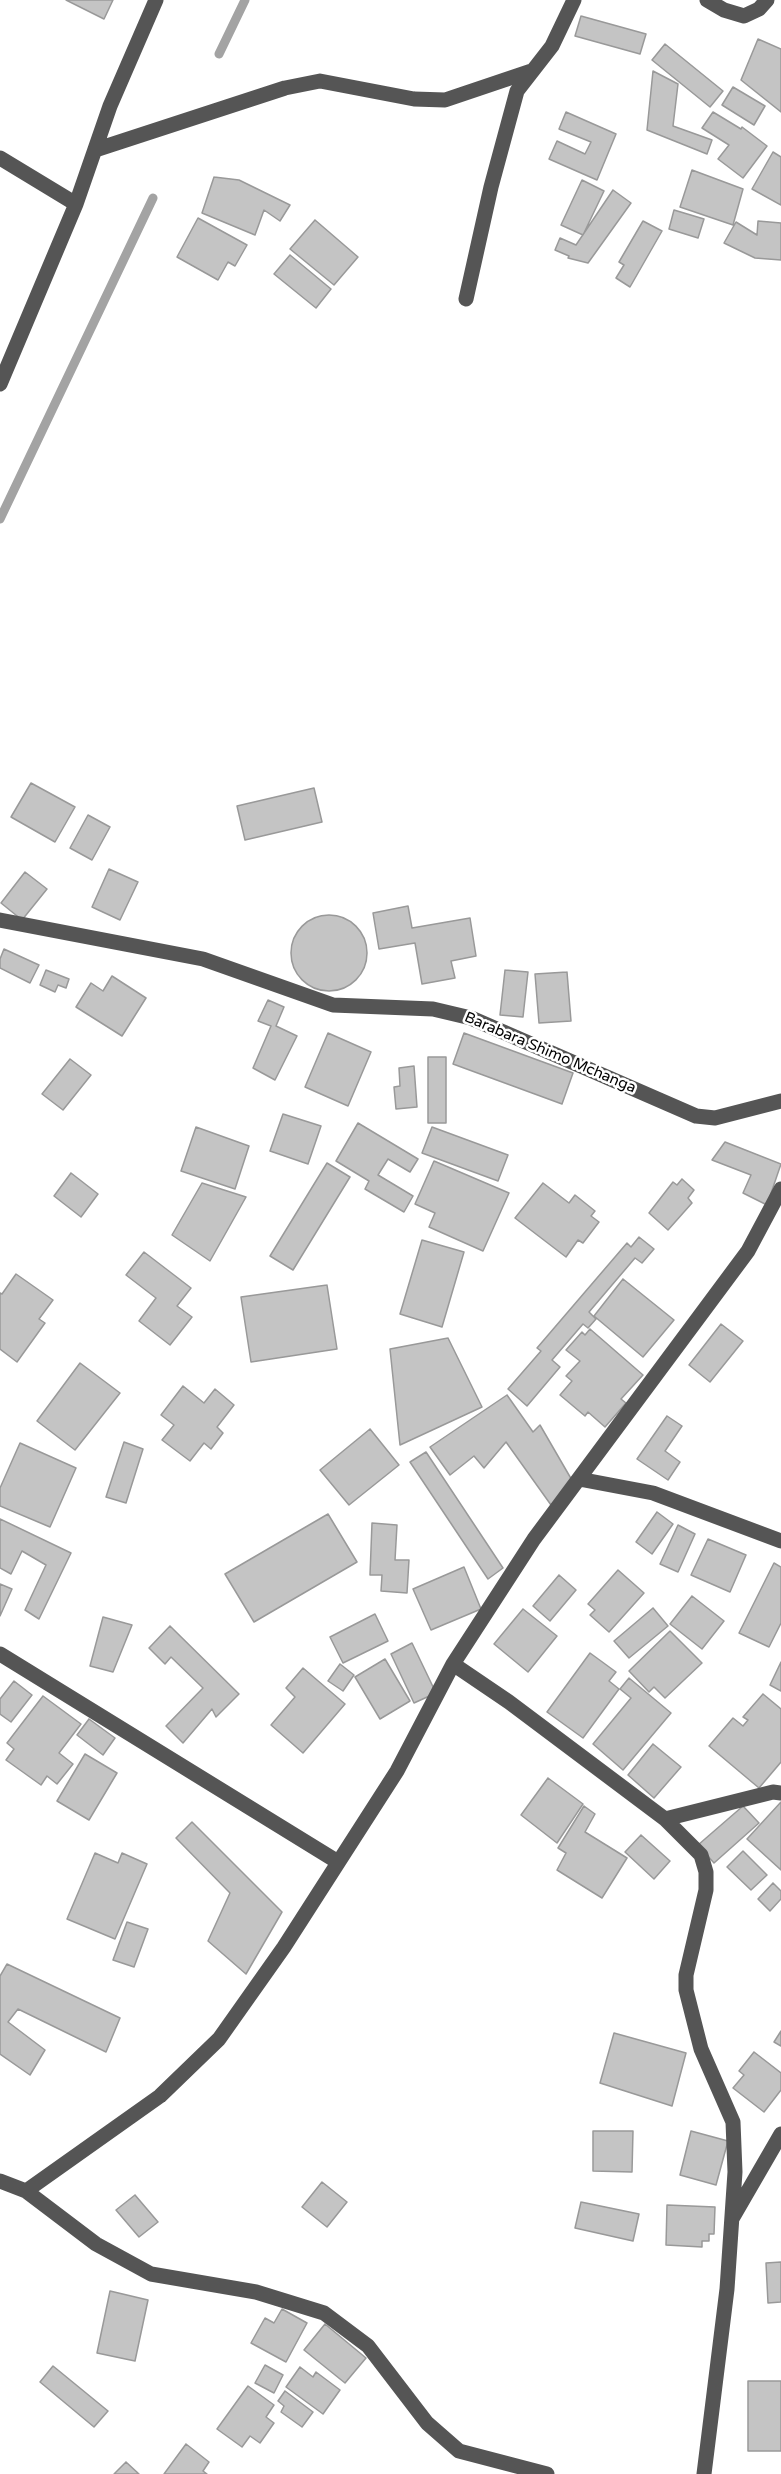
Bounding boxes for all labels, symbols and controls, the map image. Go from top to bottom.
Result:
street label: Barabara Shimo Mchanga [462,1009,638,1097]

